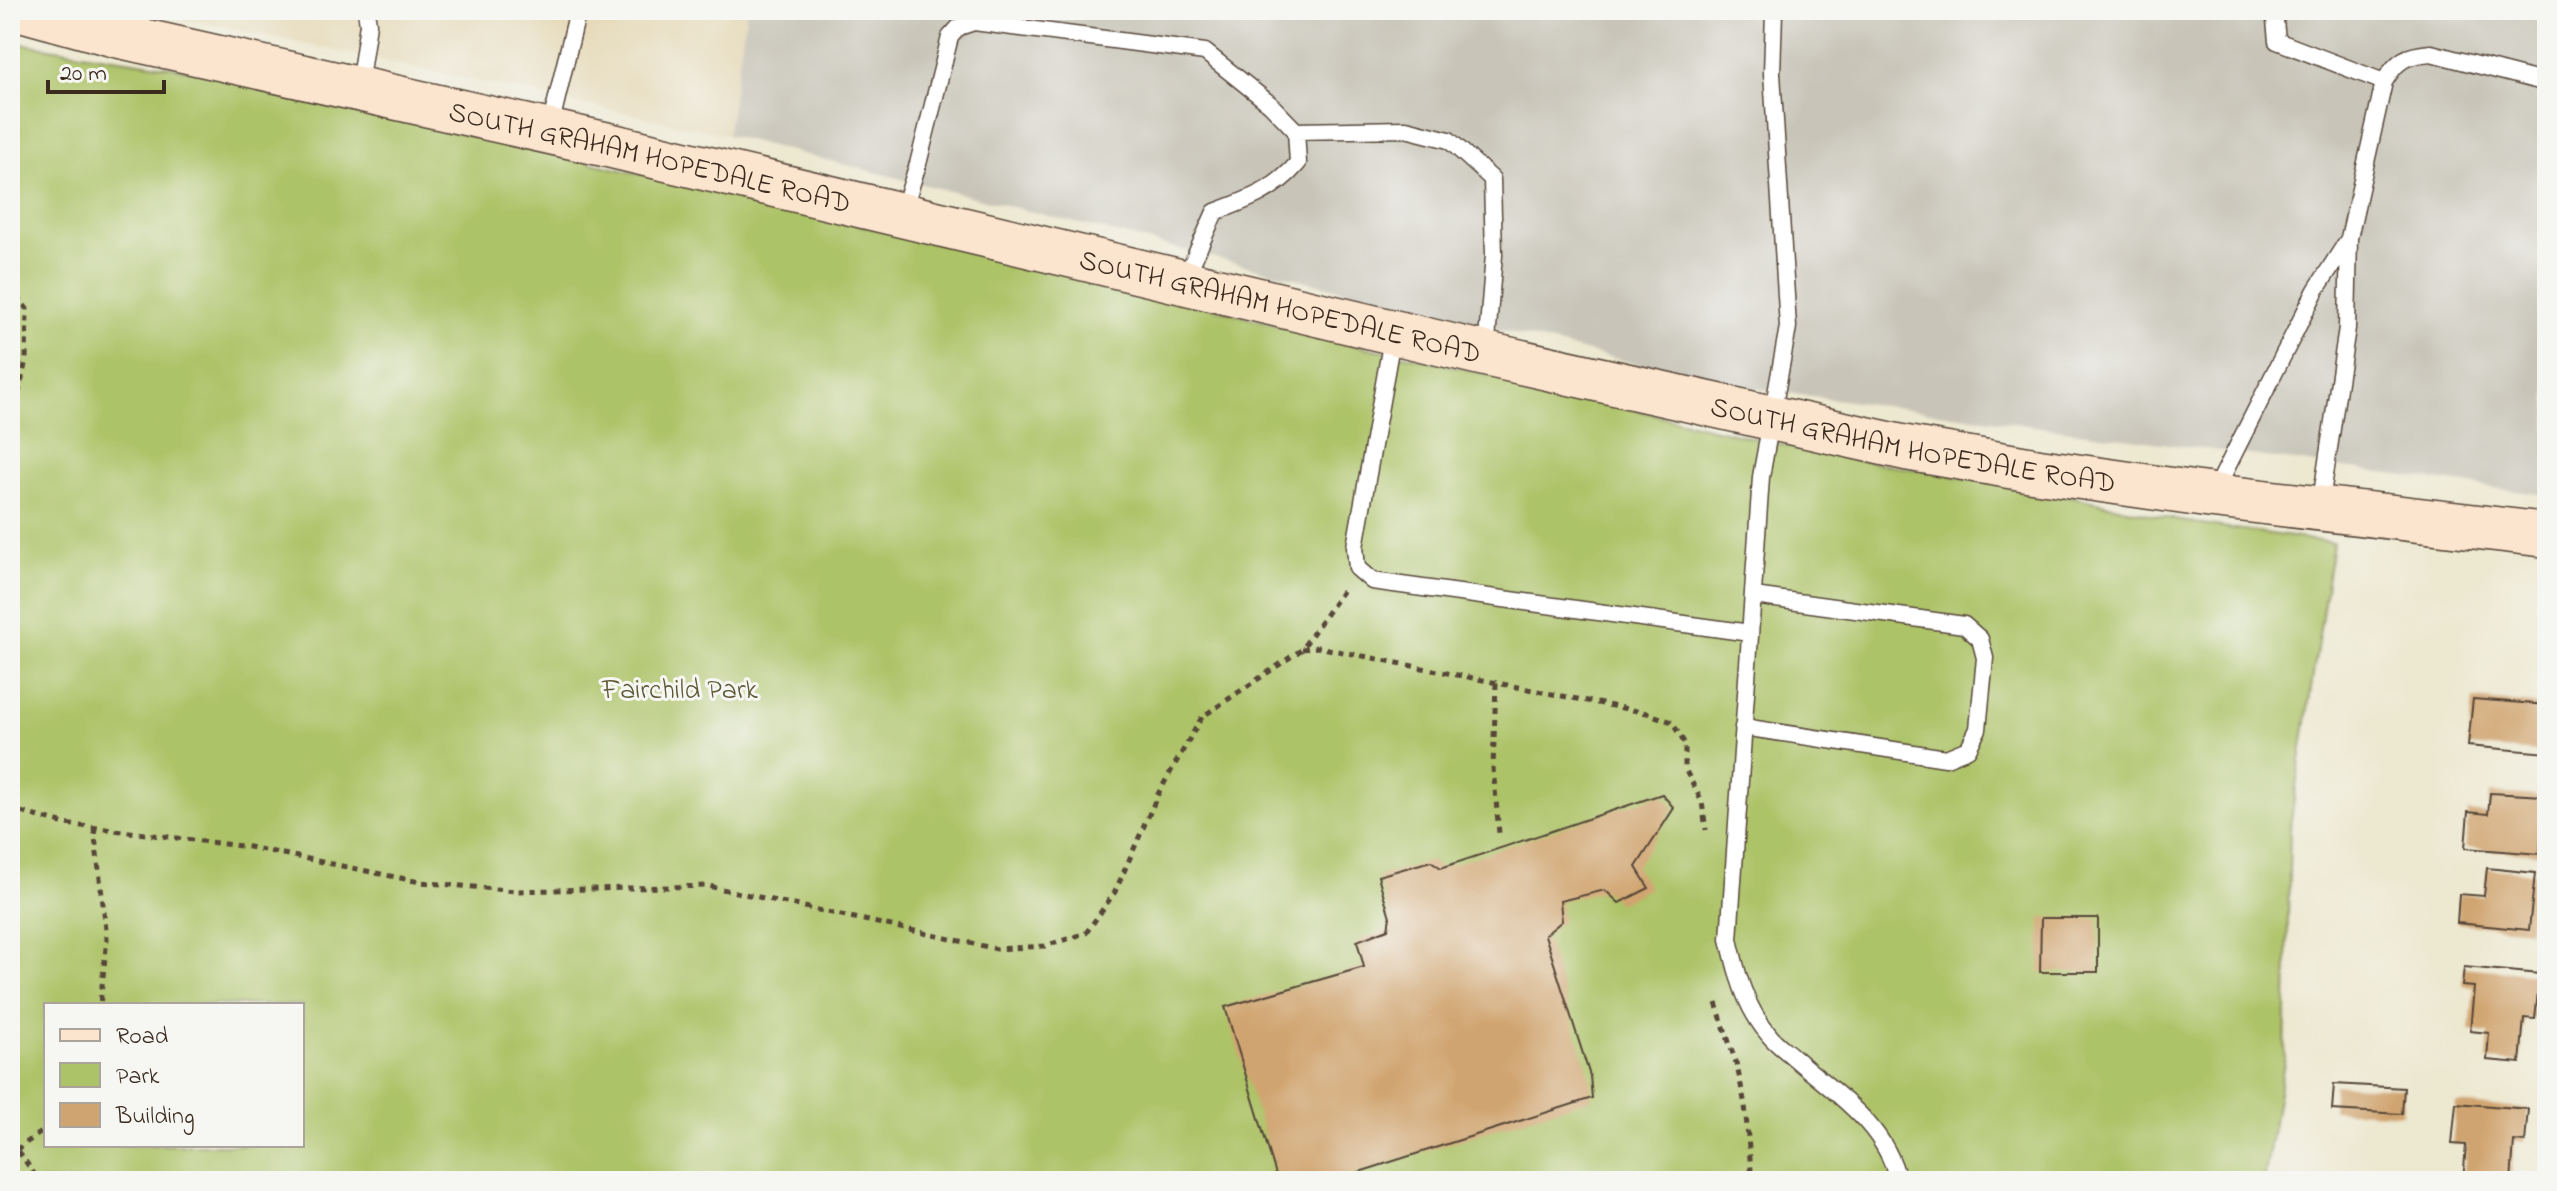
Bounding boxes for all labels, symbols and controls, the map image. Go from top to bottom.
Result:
scale bar [48,44,164,94]
text: 20 m [60,57,107,92]
street label: SOUTH GRAHAM HOPEDALE ROAD [444,93,854,226]
street label: SOUTH GRAHAM HOPEDALE ROAD [1075,241,1485,376]
street label: SOUTH GRAHAM HOPEDALE ROAD [1706,388,2118,506]
park label: Fairchild Park [601,671,759,712]
legend [44,1003,304,1147]
text: Road [116,1020,169,1055]
text: Park [116,1060,160,1095]
text: Building [115,1100,195,1135]

